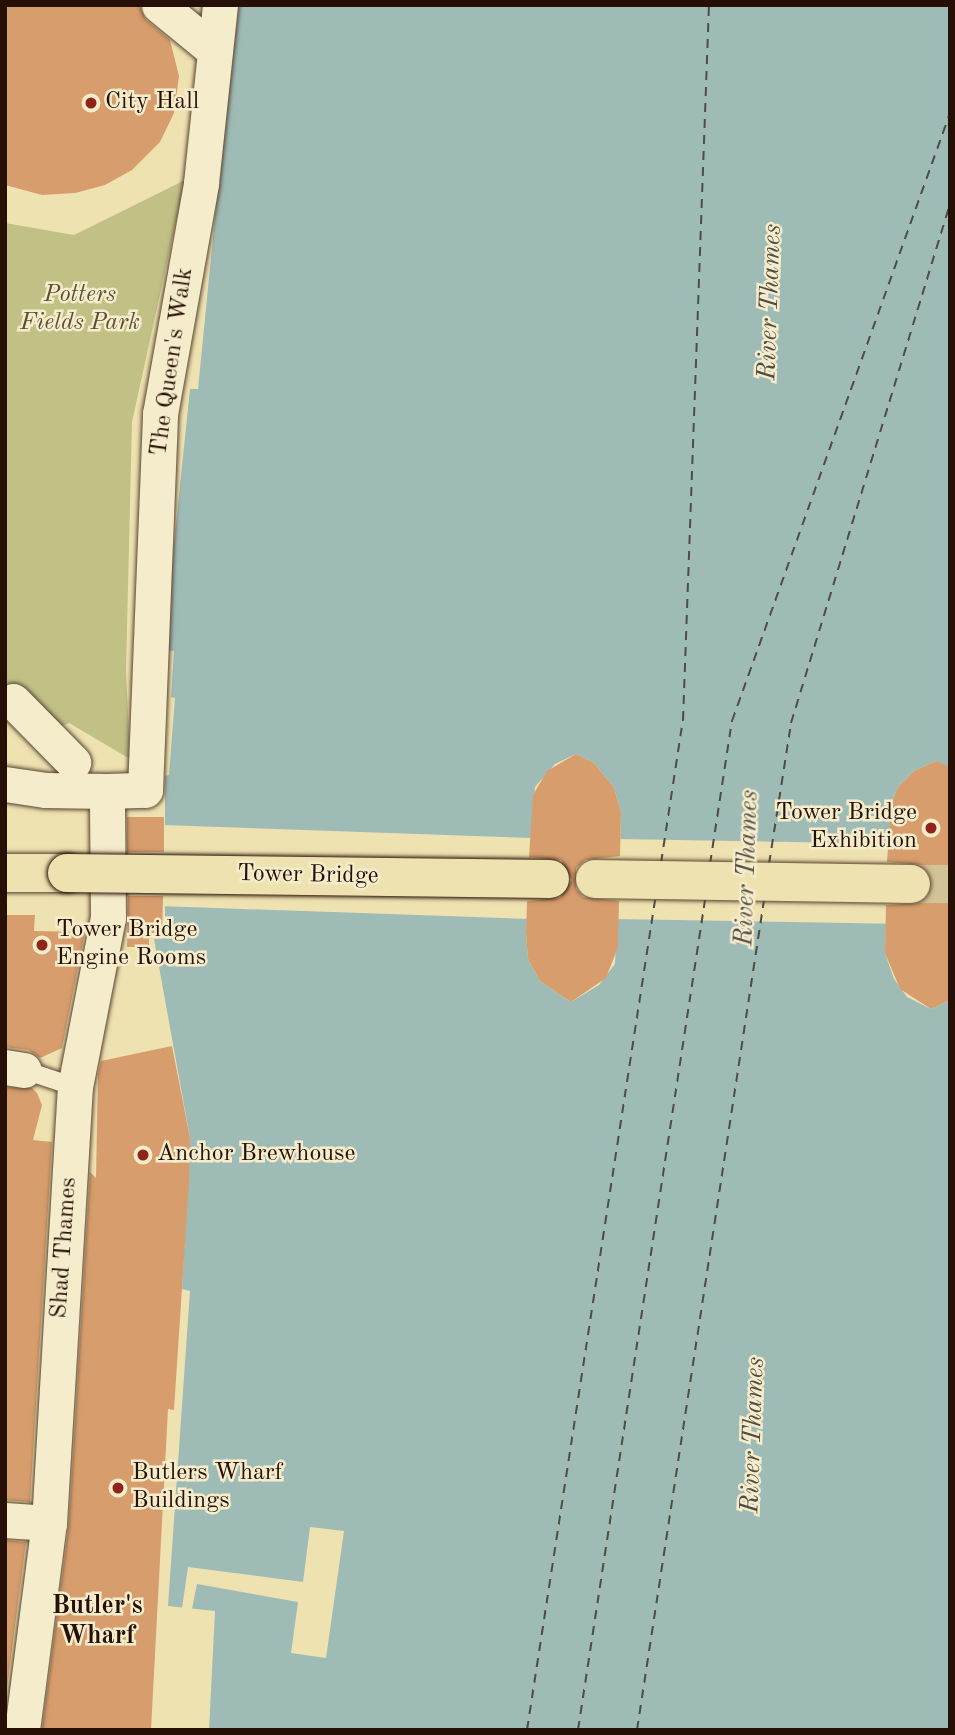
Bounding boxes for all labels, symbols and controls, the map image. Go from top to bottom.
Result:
place label: City Hall [105,89,199,117]
marker: City Hall [83,95,99,111]
water label: River Thames [753,223,789,381]
street label: The Queen's Walk [146,266,200,458]
park label: Potters Fields Park [20,282,140,338]
water label: River Thames [730,789,766,947]
place label: Tower Bridge Exhibition [775,800,917,856]
marker: Tower Bridge Exhibition [923,820,939,836]
street label: Tower Bridge [237,860,379,892]
place label: Tower Bridge Engine Rooms [56,917,206,973]
marker: Tower Bridge Engine Rooms [34,937,50,953]
place label: Anchor Brewhouse [157,1141,356,1169]
marker: Anchor Brewhouse [135,1147,151,1163]
street label: Shad Thames [46,1176,84,1320]
water label: River Thames [736,1356,772,1514]
place label: Butlers Wharf Buildings [132,1460,283,1516]
marker: Butlers Wharf Buildings [110,1480,126,1496]
district label: Butler's Wharf [51,1591,143,1652]

